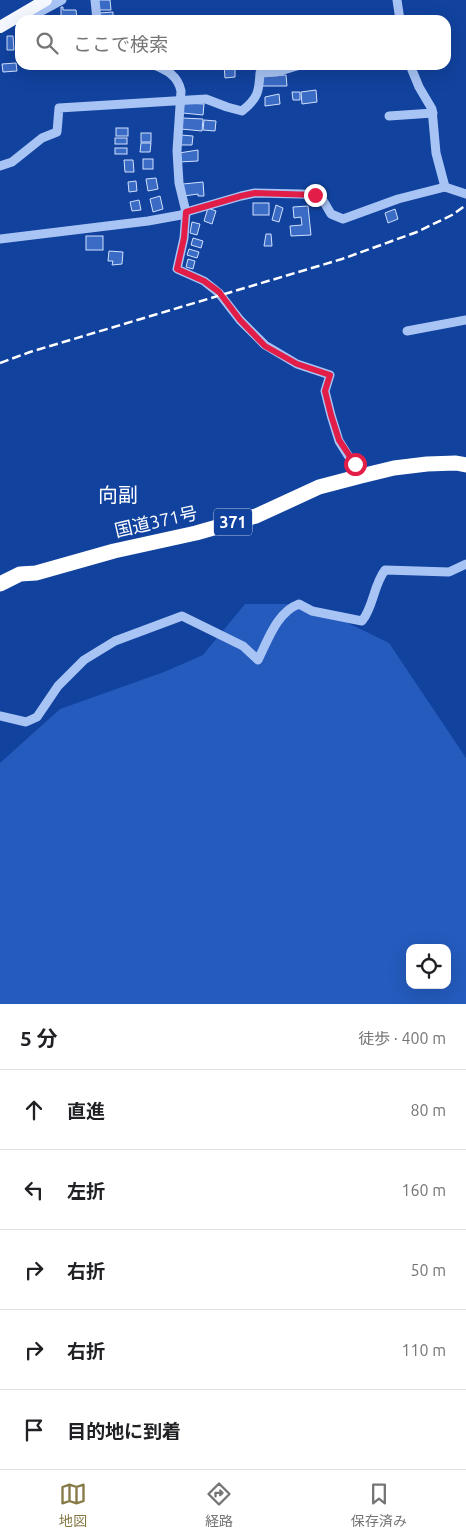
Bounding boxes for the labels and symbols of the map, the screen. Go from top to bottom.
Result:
route end [304,184,327,207]
route start [344,453,367,476]
district label: 向副 [98,483,138,506]
street label: 国道371号 [112,502,199,540]
road number: 371 [214,508,252,536]

